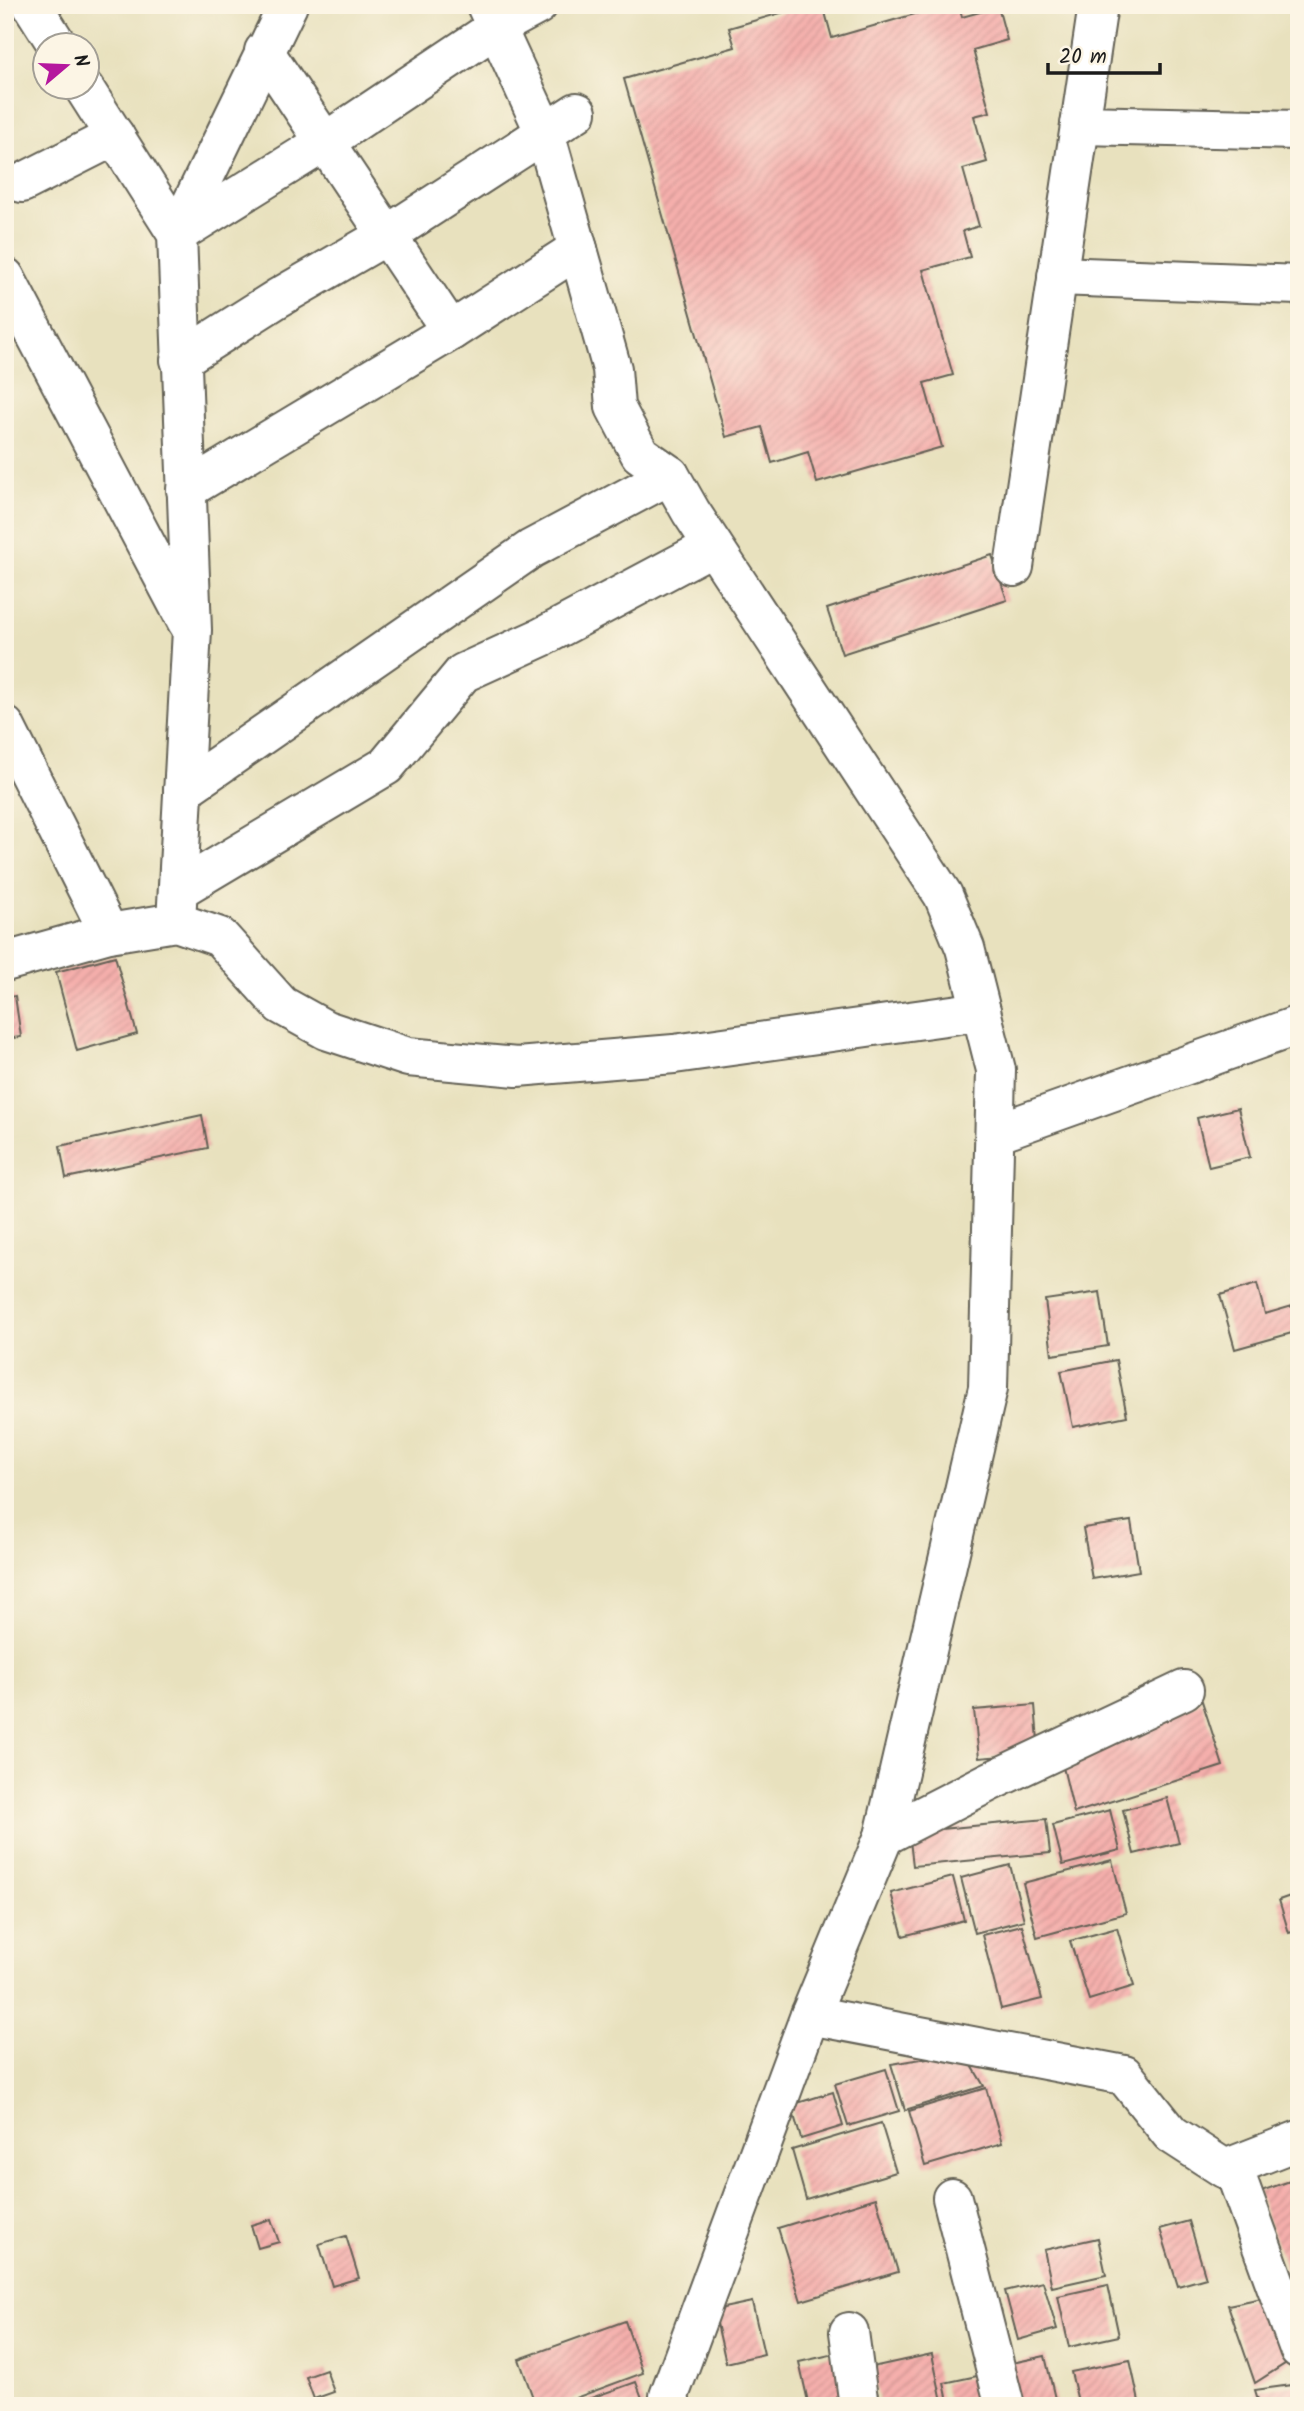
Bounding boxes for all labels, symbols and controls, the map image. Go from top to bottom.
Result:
north arrow [32,32,102,102]
scale bar [1048,32,1160,76]
text: 20 m [1059,41,1107,74]
text: N [64,51,96,72]

